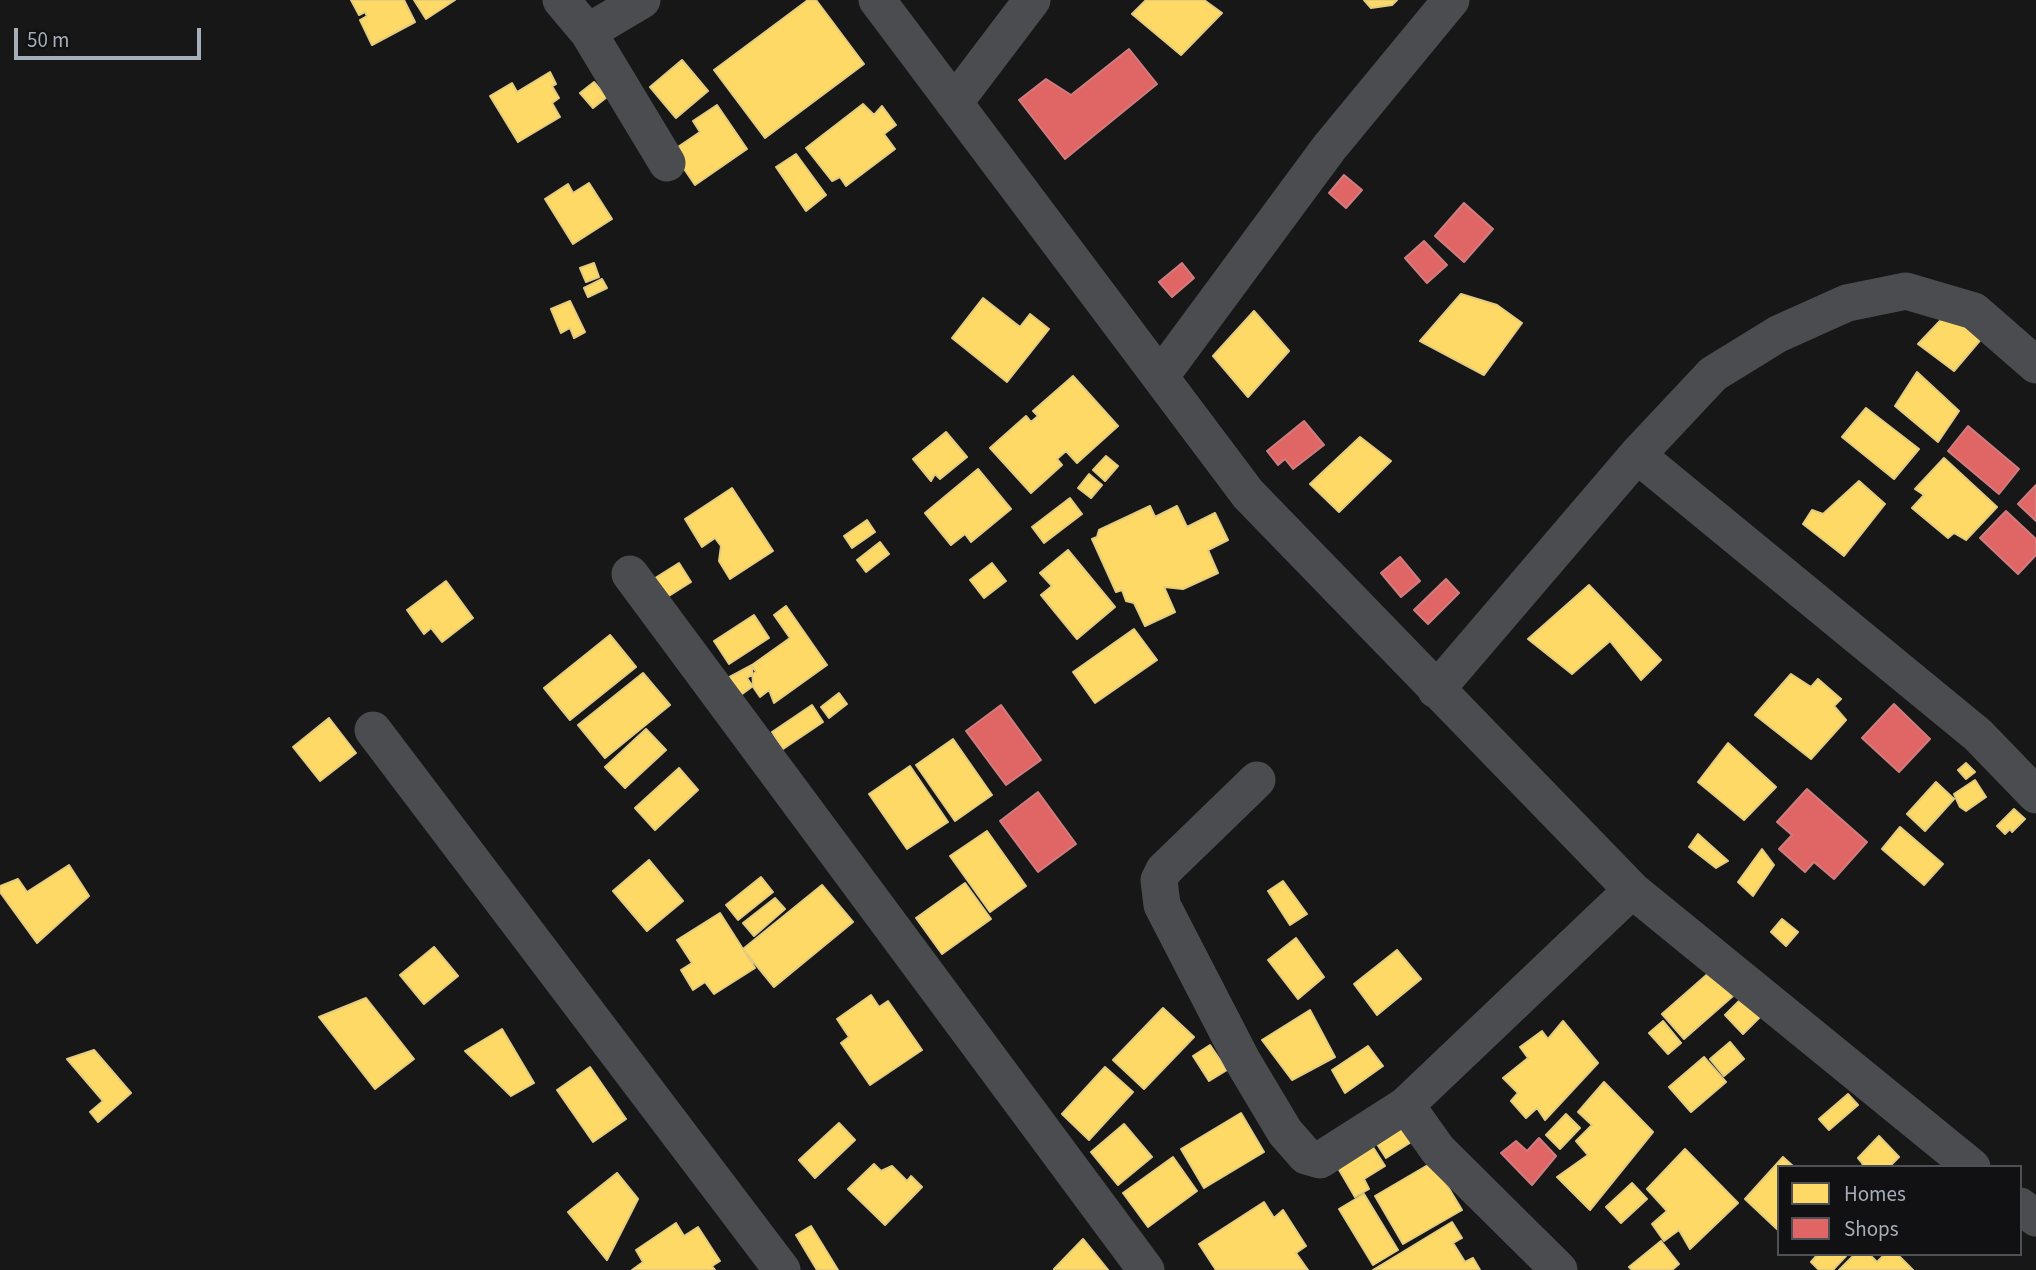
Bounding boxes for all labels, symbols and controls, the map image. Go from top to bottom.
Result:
scale bar [18,14,205,58]
text: 50 m [27,25,69,55]
legend [1777,1165,2022,1256]
text: Homes [1844,1179,1906,1209]
text: Shops [1844,1214,1898,1244]

